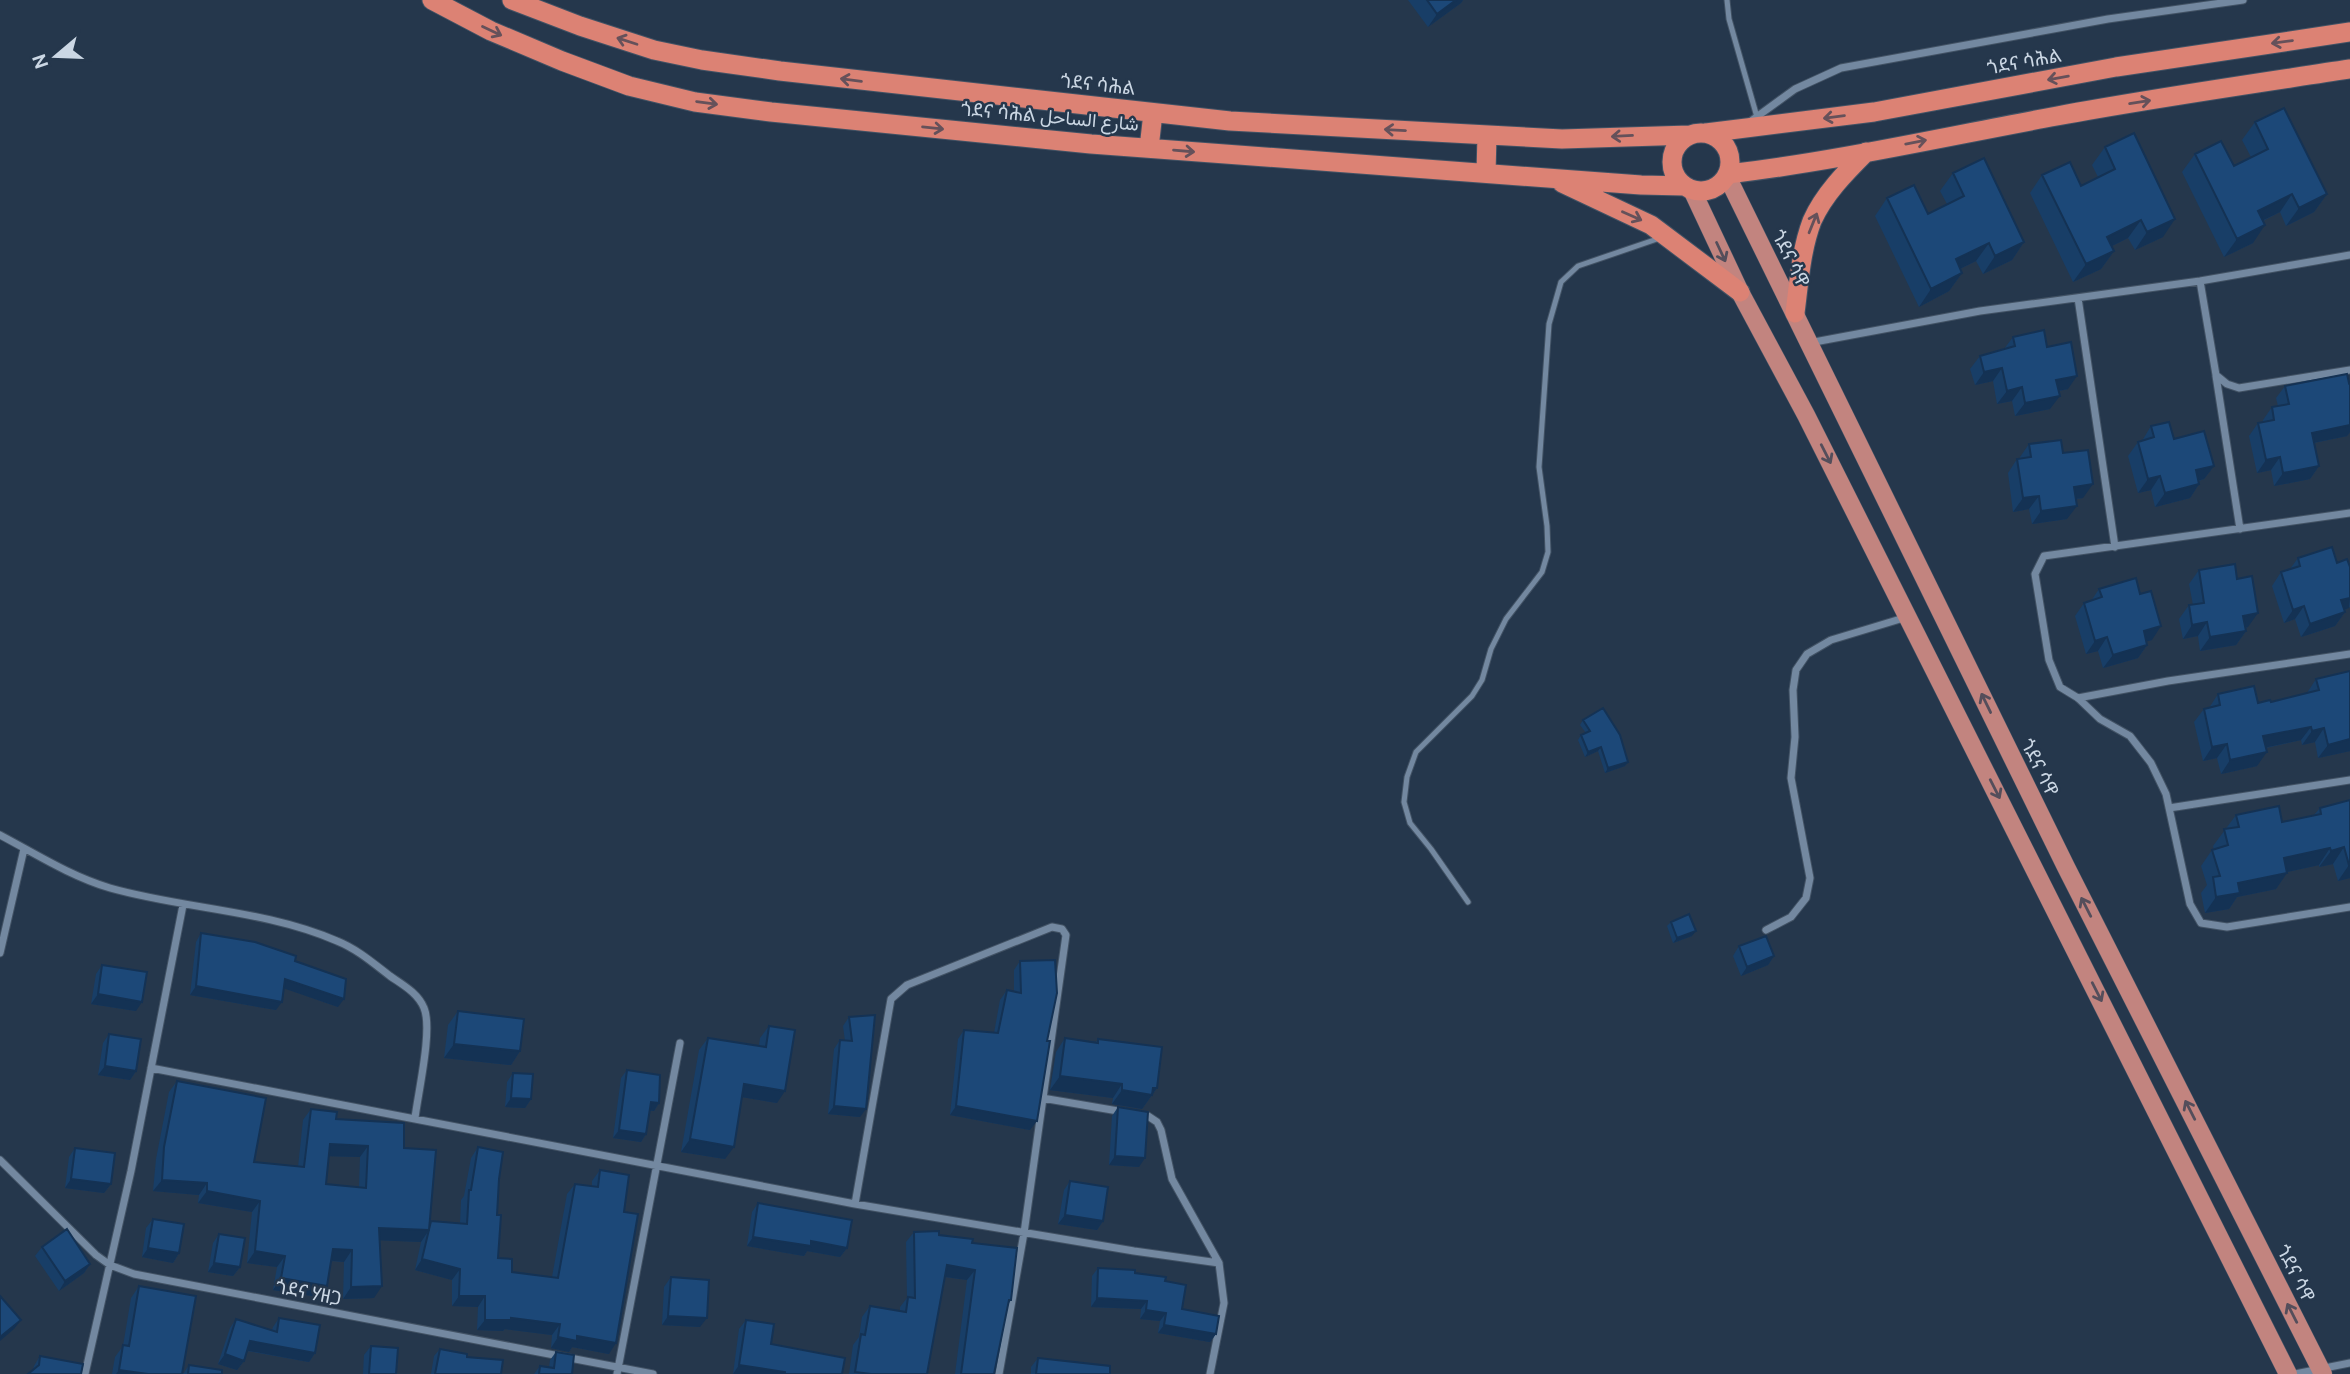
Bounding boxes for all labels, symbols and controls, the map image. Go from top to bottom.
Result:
north arrow [21,21,91,91]
one-way arrow [481,25,503,38]
one-way arrow [617,34,639,47]
one-way arrow [2272,36,2294,49]
street label: ጎደና ሳሕል [1985,44,2063,78]
text: N [27,51,53,72]
street label: ጎደና ሳሕል [1060,69,1137,99]
one-way arrow [2047,72,2070,85]
one-way arrow [840,73,863,86]
one-way arrow [2128,95,2151,108]
one-way arrow [695,97,718,110]
street label: ጎደና ሳሕል شارع الساحل [960,97,1140,137]
one-way arrow [1823,111,1846,124]
one-way arrow [922,122,944,135]
one-way arrow [1384,123,1407,136]
one-way arrow [1611,130,1634,143]
one-way arrow [1904,135,1927,149]
one-way arrow [1172,145,1195,158]
one-way arrow [1621,210,1643,223]
one-way arrow [1808,212,1821,234]
street label: ጎደና ሳዋ [1768,226,1814,290]
one-way arrow [1715,241,1728,263]
one-way arrow [1820,443,1834,464]
one-way arrow [1978,693,1992,714]
street label: ጎደና ሳዋ [2017,735,2063,799]
one-way arrow [1988,778,2002,799]
one-way arrow [2079,897,2093,918]
one-way arrow [2091,981,2105,1002]
one-way arrow [2183,1100,2197,1121]
street label: ጎደና ሳዋ [2272,1241,2320,1305]
street label: ጎደና ሃዘጋ [274,1275,344,1309]
one-way arrow [2285,1303,2299,1324]

